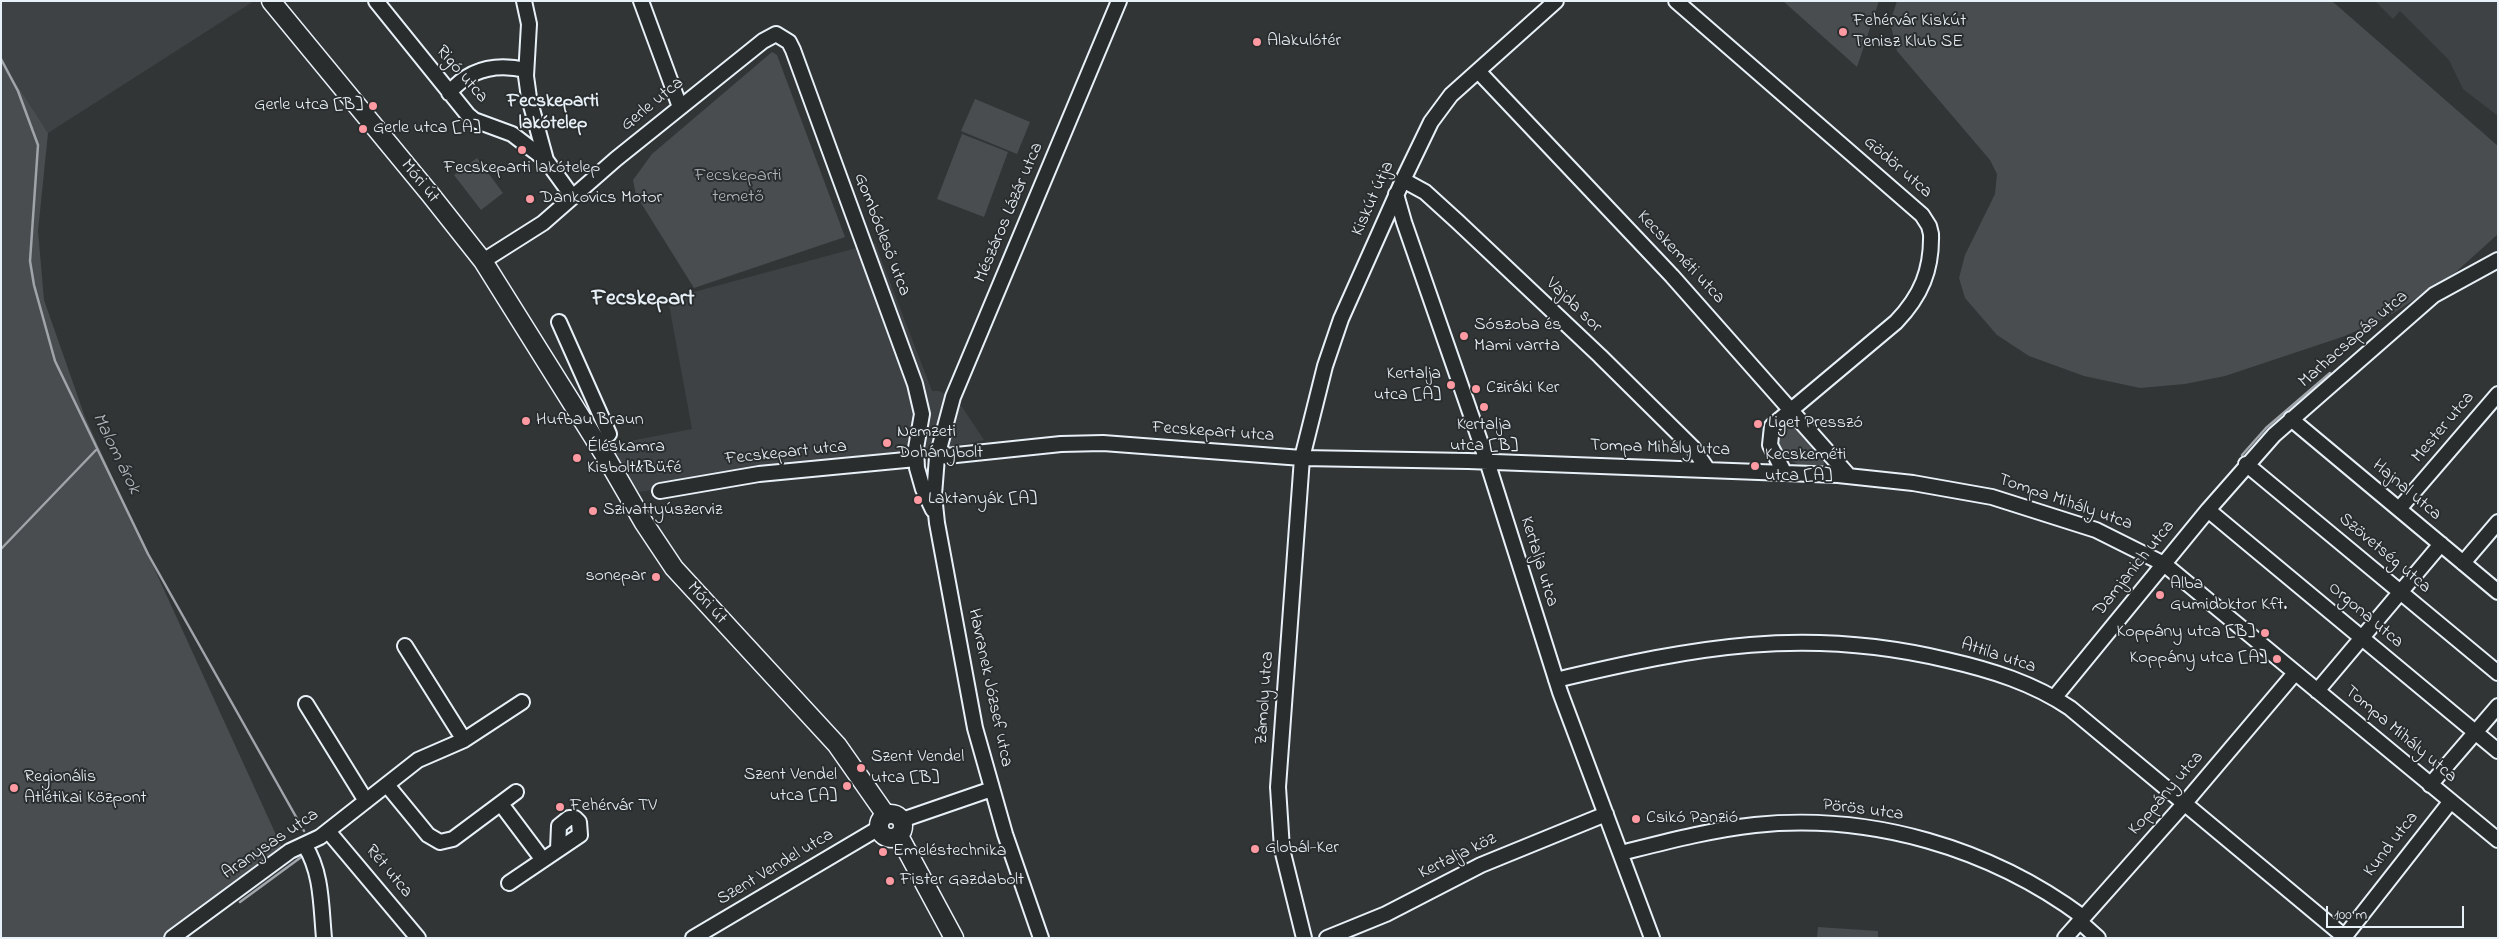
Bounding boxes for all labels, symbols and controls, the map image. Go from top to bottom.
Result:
place label: Fehérvár Kiskút Tenisz Klub SE [1853,11,1966,54]
marker: Fehérvár Kiskút Tenisz Klub SE [1837,26,1849,38]
place label: Alakulótér [1267,31,1341,53]
marker: Alakulótér [1251,36,1263,48]
street label: Rigó utca [430,42,492,108]
street label: Gerle utca [617,73,689,137]
district label: Fecskeparti lakótelep [507,92,599,136]
place label: Gerle utca [B] [254,95,363,117]
marker: Gerle utca [B] [367,100,379,112]
place label: Gerle utca [A] [373,118,481,140]
marker: Gerle utca [A] [357,123,369,135]
street label: Gödör utca [1858,132,1936,204]
street label: Mészáros Lázár utca [971,140,1049,286]
marker: Fecskeparti lakótelep [516,144,528,156]
street label: Móri út [395,156,443,208]
place label: Fecskeparti lakótelep [444,158,600,180]
street label: Kiskút útja [1348,158,1400,240]
park label: Fecskeparti temető [694,166,782,208]
street label: Gombócleső utca [848,171,914,299]
place label: Dankovics Motor [540,188,662,210]
marker: Dankovics Motor [524,193,536,205]
street label: Kecskeméti utca [1631,207,1729,309]
street label: Vajda sor [1540,274,1606,338]
district label: Fecskepart [592,287,694,313]
street label: Marhacsapás utca [2295,287,2413,393]
place label: Sószoba és Mami varrta [1474,315,1561,358]
marker: Sószoba és Mami varrta [1458,330,1470,342]
place label: Kertalja utca [A] [1374,364,1441,406]
place label: Cziráki Ker [1486,378,1559,400]
marker: Kertalja utca [A] [1445,379,1457,391]
marker: Cziráki Ker [1470,383,1482,395]
street label: Mester utca [2408,388,2480,468]
marker: Kertalja utca [B] [1478,401,1490,413]
water label: Malom árok [86,410,144,498]
place label: Hufbau Braun [536,410,644,432]
place label: Liget Presszó [1768,413,1863,435]
marker: Hufbau Braun [520,415,532,427]
place label: Kertalja utca [B] [1450,415,1518,458]
street label: Fecskepart utca [1151,418,1275,448]
marker: Liget Presszó [1752,418,1764,430]
place label: Nemzeti Dohánybolt [897,422,983,464]
street label: Tompa Mihály utca [1590,436,1730,462]
place label: Éléskamra Kisbolt&Büfé [587,437,681,479]
street label: Fecskepart utca [724,437,848,471]
marker: Nemzeti Dohánybolt [881,437,893,449]
place label: Kecskeméti utca [A] [1765,445,1846,488]
marker: Éléskamra Kisbolt&Büfé [571,452,583,464]
street label: Hajnal utca [2367,456,2445,526]
marker: Kecskeméti utca [A] [1749,460,1761,472]
street label: Tompa Mihály utca [1995,470,2135,536]
place label: Laktanyák [A] [928,489,1037,511]
marker: Laktanyák [A] [912,494,924,506]
place label: Szivattyúszerviz [603,500,722,522]
marker: Szivattyúszerviz [587,505,599,517]
street label: Szövetség utca [2333,509,2435,599]
street label: Kertalja utca [1514,514,1562,610]
street label: Damjanich utca [2090,517,2180,621]
place label: sonepar [585,566,646,588]
marker: sonepar [650,571,662,583]
place label: Alba Gumidoktor Kft. [2170,574,2287,616]
street label: Móri út [681,578,731,630]
street label: Orgona utca [2323,578,2407,654]
marker: Alba Gumidoktor Kft. [2154,589,2166,601]
street label: Havranek József utca [962,607,1016,769]
place label: Koppány utca [B] [2117,622,2255,644]
marker: Koppány utca [B] [2259,627,2271,639]
street label: Attila utca [1958,635,2038,679]
place label: Koppány utca [A] [2130,648,2267,670]
street label: Zámoly utca [1252,651,1280,745]
marker: Koppány utca [A] [2271,653,2283,665]
street label: Tompa Mihály utca [2339,682,2461,788]
place label: Szent Vendel utca [B] [871,747,964,790]
street label: Koppány utca [2125,748,2209,840]
marker: Szent Vendel utca [B] [855,762,867,774]
place label: Szent Vendel utca [A] [744,765,837,808]
place label: Regionális Atlétikai Központ [24,767,147,810]
marker: Szent Vendel utca [A] [841,780,853,792]
marker: Regionális Atlétikai Központ [8,782,20,794]
street label: Pörös utca [1821,795,1905,827]
place label: Fehérvár TV [570,796,657,818]
marker: Fehérvár TV [554,801,566,813]
street label: Aranysas utca [219,805,323,885]
place label: Csikó Panzió [1646,808,1738,830]
street label: Kund utca [2360,808,2424,882]
marker: Csikó Panzió [1630,813,1642,825]
street label: Szent Vendel utca [714,825,838,911]
street label: Kertalja köz [1416,829,1500,885]
place label: Globál-Ker [1265,838,1339,860]
street label: Rét utca [360,841,416,903]
place label: Emeléstechnika [893,841,1007,863]
marker: Globál-Ker [1249,843,1261,855]
marker: Emeléstechnika [877,846,889,858]
place label: Fister Gazdabolt [900,870,1024,892]
marker: Fister Gazdabolt [884,875,896,887]
scale bar [2329,896,2466,928]
text: 100 m [2334,904,2367,926]

